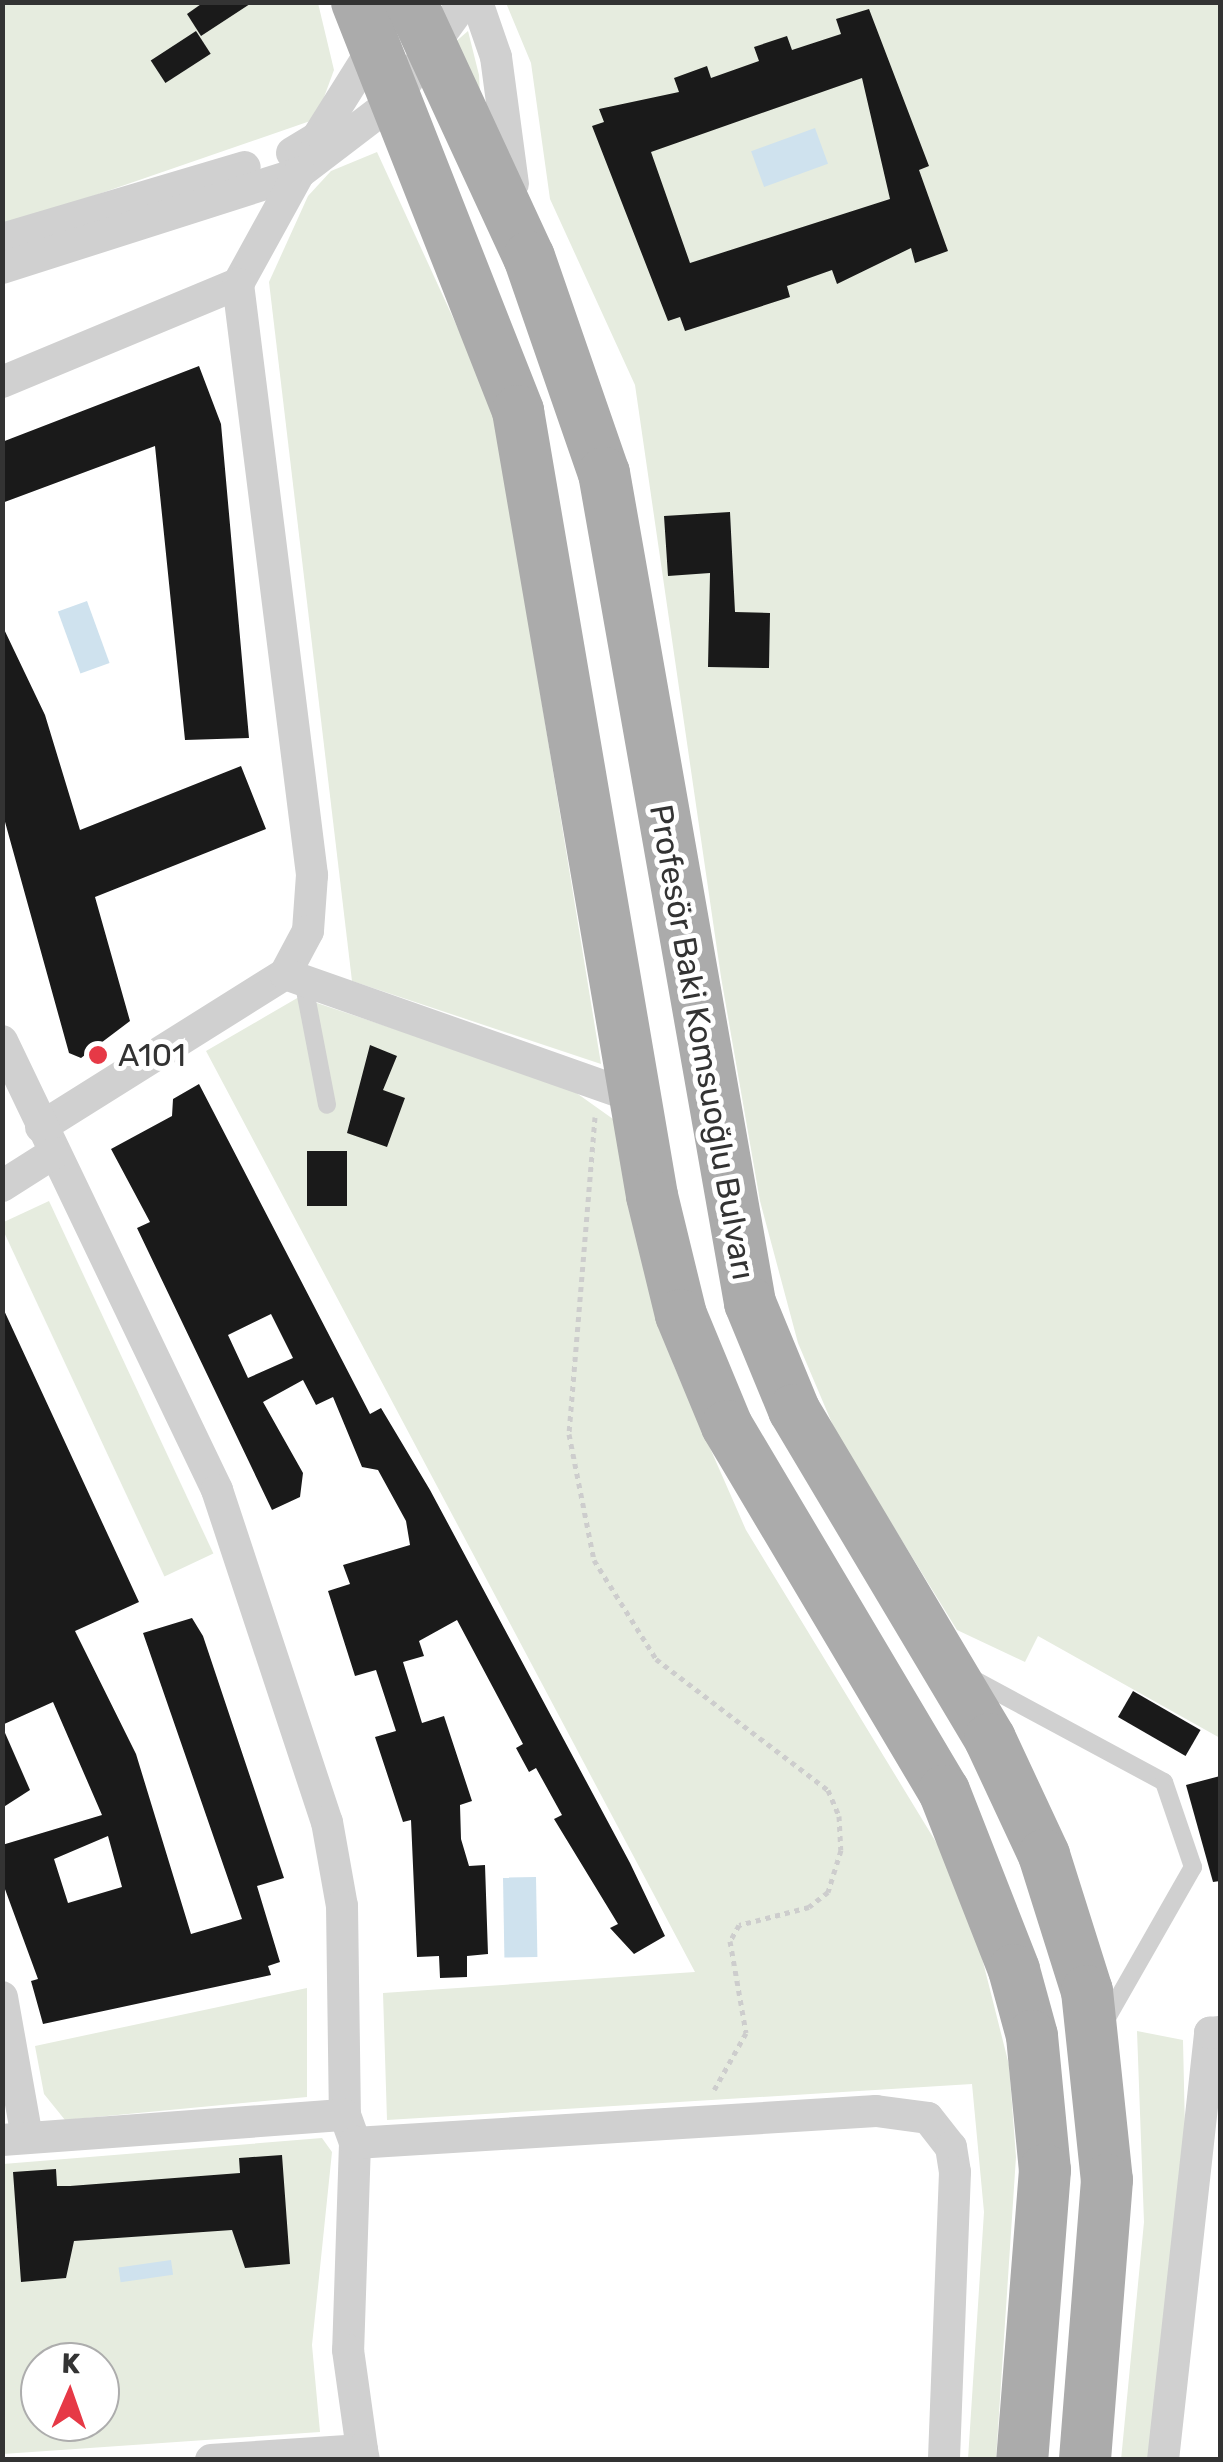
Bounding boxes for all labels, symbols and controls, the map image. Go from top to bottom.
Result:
street label: Profesör Baki Komsuoğlu Bulvarı [641,801,763,1283]
place label: A101 [118,1036,186,1074]
marker: A101 [87,1044,109,1066]
north arrow [20,2342,120,2442]
text: K [61,2347,81,2380]

